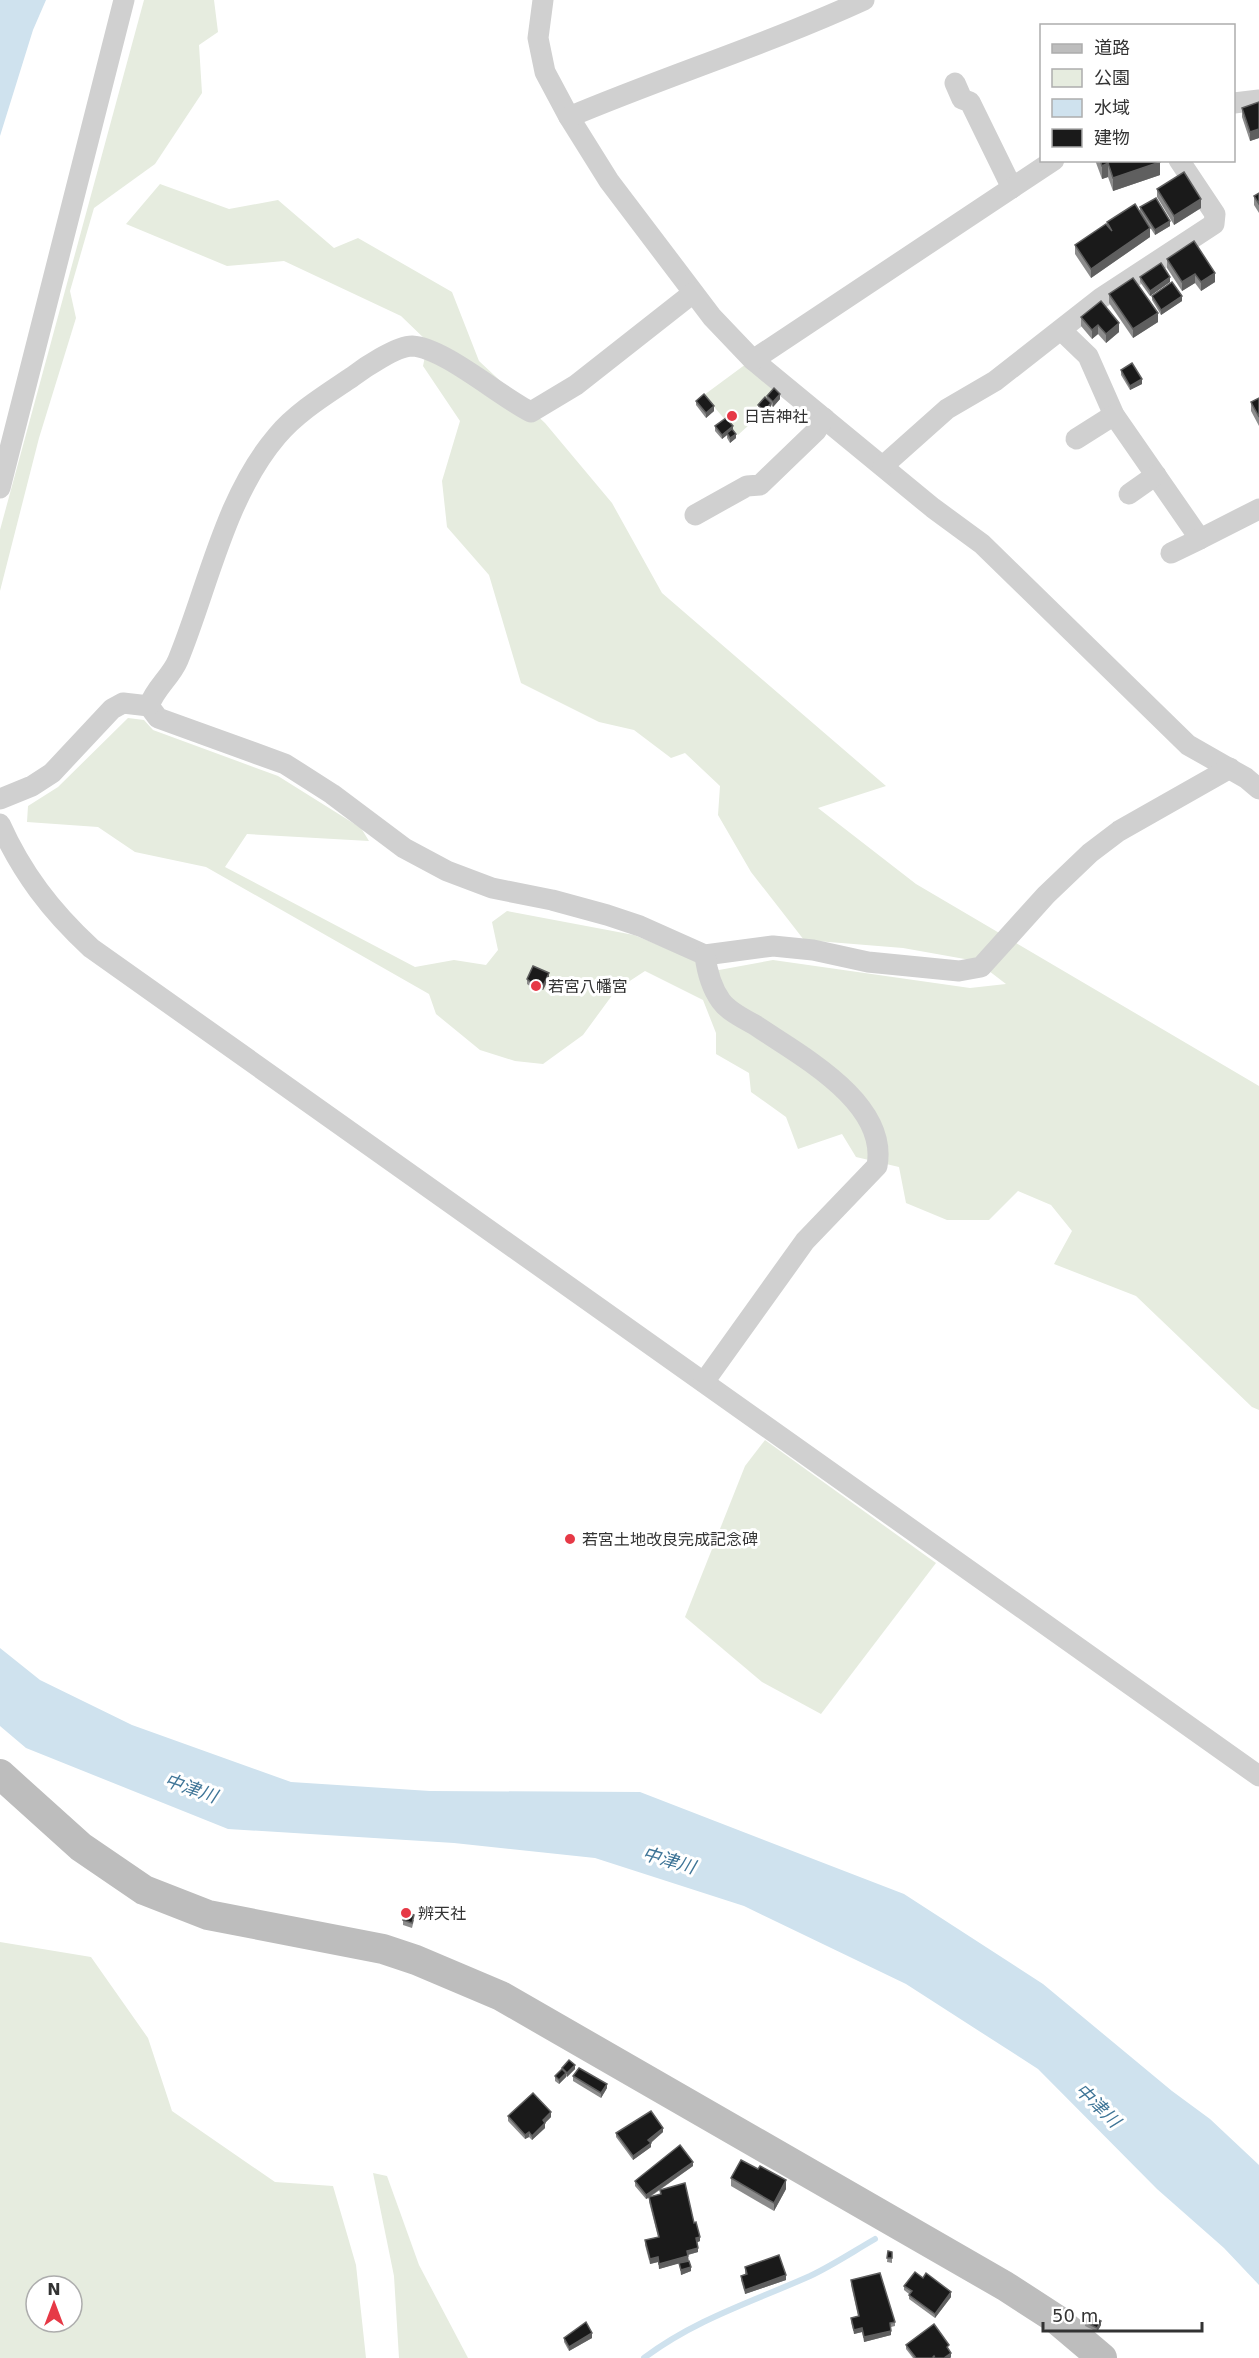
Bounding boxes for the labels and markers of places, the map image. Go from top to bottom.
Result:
place label: 日吉神社 [744,407,808,426]
marker: 日吉神社 [725,409,739,423]
place label: 若宮八幡宮 [548,977,628,996]
marker: 若宮八幡宮 [529,979,543,993]
place label: 若宮土地改良完成記念碑 [582,1530,758,1549]
marker: 若宮土地改良完成記念碑 [563,1532,577,1546]
place label: 辨天社 [418,1904,466,1923]
marker: 辨天社 [399,1906,413,1920]

